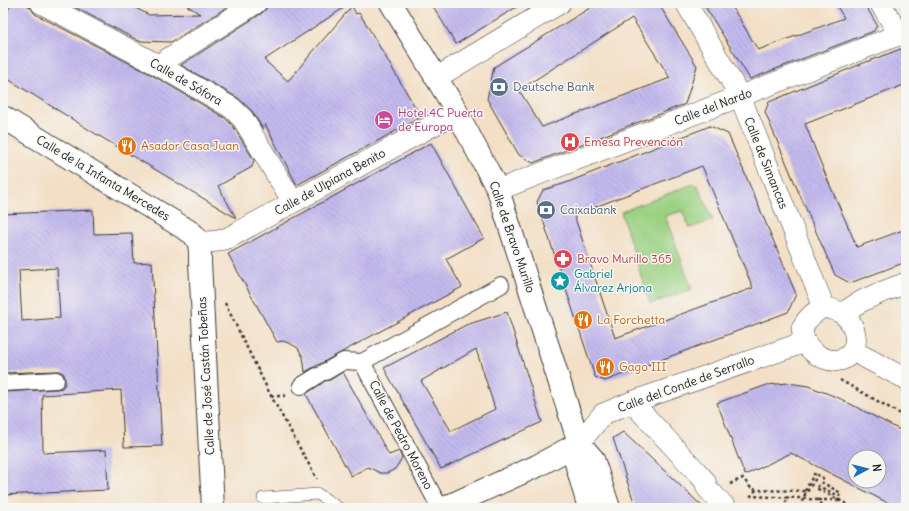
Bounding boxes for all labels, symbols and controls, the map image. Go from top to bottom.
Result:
street label: Calle de Sófora [147,55,225,108]
bank icon: Deutsche Bank [488,76,510,98]
place label: Deutsche Bank [513,79,595,94]
street label: Calle del Nardo [672,85,754,128]
place label: Hotel 4C Puerta de Europa [398,105,483,134]
hotel icon: Hotel 4C Puerta de Europa [373,109,395,131]
street label: Calle de Simancas [741,115,792,211]
hospital icon: Emesa Prevención [559,131,581,153]
street label: Calle de la Infanta Mercedes [34,132,173,224]
place label: Emesa Prevención [584,134,683,149]
restaurant icon: Asador Casa Juan [116,135,138,157]
place label: Asador Casa Juan [141,138,239,153]
street label: Calle de Ulpiana Benito [272,145,388,218]
street label: Calle de Bravo Murillo [486,179,539,295]
bank icon: Caixabank [535,199,557,221]
place label: Caixabank [560,202,616,217]
pharmacy icon: Bravo Murillo 365 [552,248,574,270]
place label: Bravo Murillo 365 [577,251,672,266]
place label: Gabriel Álvarez Arjona [574,266,653,295]
place icon: Gabriel Álvarez Arjona [549,270,571,292]
street label: Calle de José Castán Tobeñas [194,296,217,456]
restaurant icon: La Forchetta [572,309,594,331]
place label: La Forchetta [597,312,666,327]
street label: Calle del Conde de Serrallo [615,352,756,415]
restaurant icon: Gago III [594,356,616,378]
place label: Gago III [619,359,666,374]
street label: Calle de Pedro Moreno [366,378,437,492]
north arrow [847,449,887,489]
text: N [870,463,884,472]

